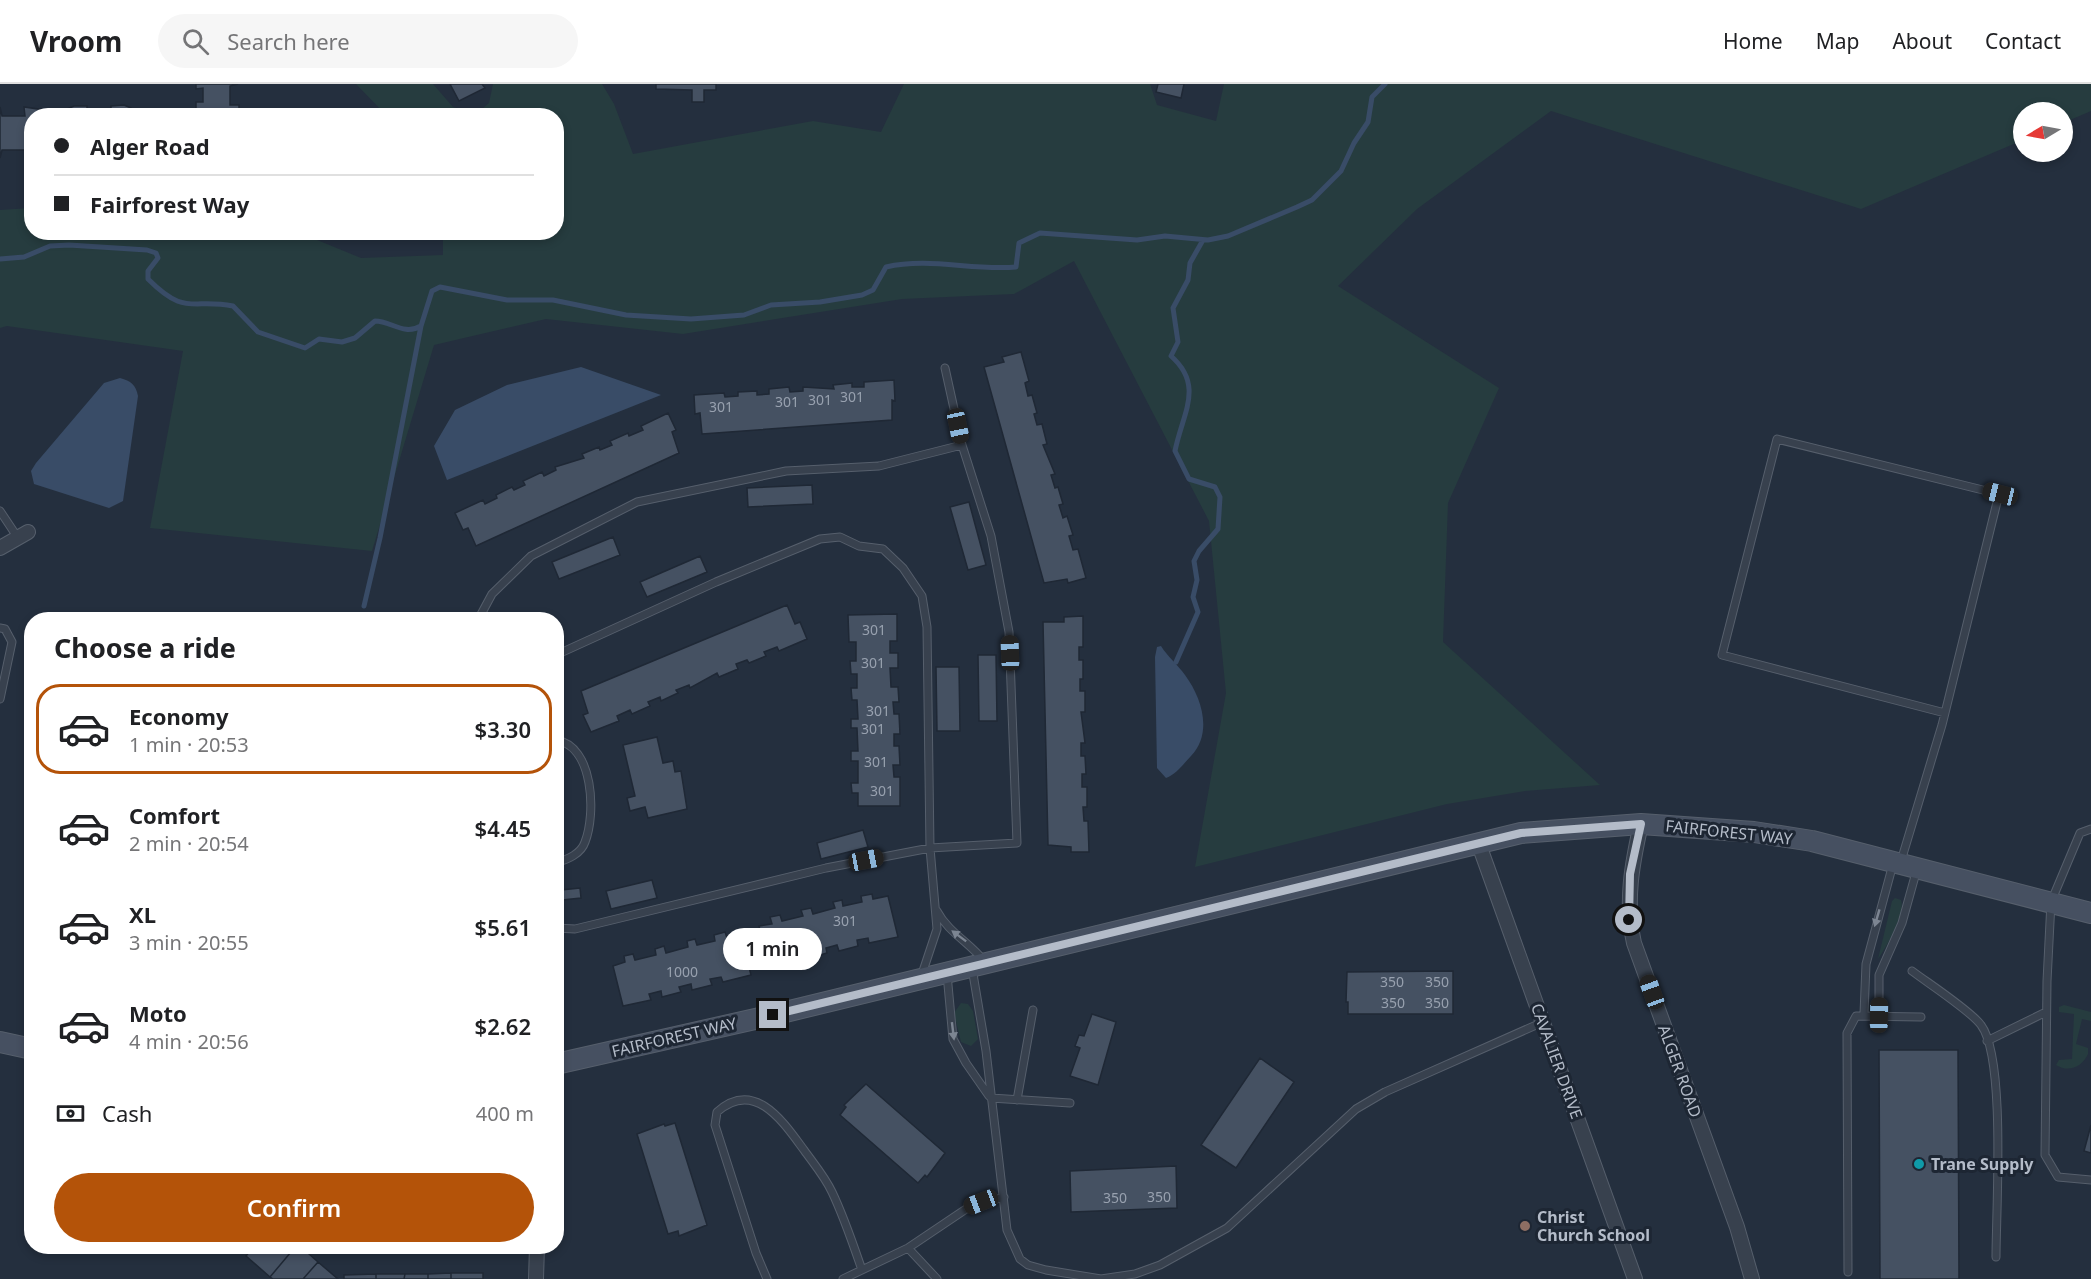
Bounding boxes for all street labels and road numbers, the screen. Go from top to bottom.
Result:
street label: FAIRFOREST WAY [1664,814,1795,850]
street label: CAVALIER DRIVE [1526,1000,1588,1122]
street label: FAIRFOREST WAY [609,1012,740,1062]
street label: ALGER ROAD [1653,1022,1707,1120]

